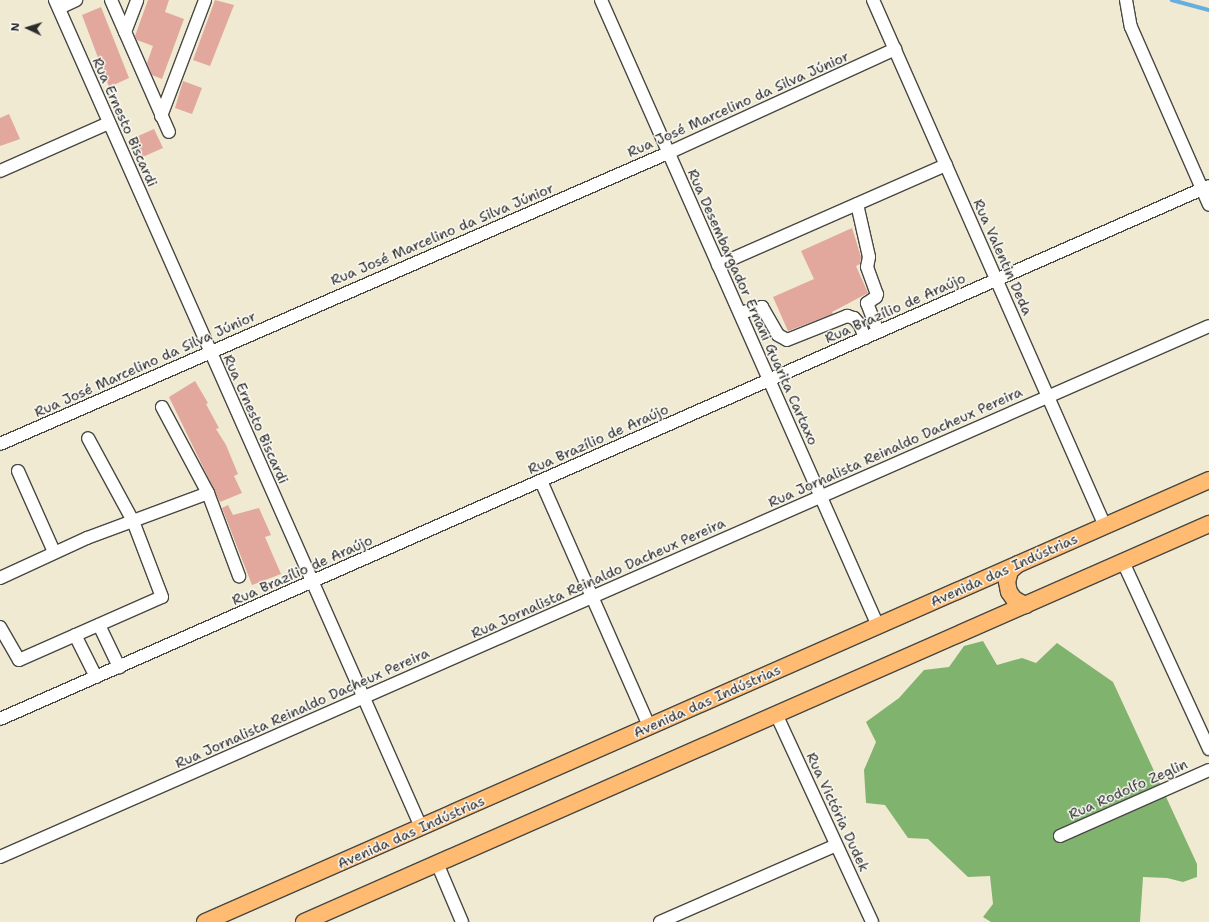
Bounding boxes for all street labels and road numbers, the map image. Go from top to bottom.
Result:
street label: Rua José Marcelino da Silva Júnior [625,47,851,161]
street label: Rua Ernesto Biscardi [89,55,161,189]
street label: Rua Desembargador Ernani Guarita Cartaxo [684,166,822,448]
street label: Rua José Marcelino da Silva Júnior [328,179,556,289]
street label: Rua Valentin Deda [970,196,1036,318]
street label: Rua Brazílio de Araújo [822,269,968,347]
street label: Rua José Marcelino da Silva Júnior [32,307,258,421]
street label: Rua Ernesto Biscardi [220,352,292,486]
street label: Rua Jornalista Reinaldo Dacheux Pereira [765,383,1025,511]
street label: Rua Brazílio de Araújo [525,400,671,478]
street label: Rua Jornalista Reinaldo Dacheux Pereira [468,514,728,642]
street label: Avenida das Indústrias [928,530,1080,610]
street label: Rua Brazílio de Araújo [229,531,375,609]
street label: Rua Jornalista Reinaldo Dacheux Pereira [172,644,432,772]
street label: Avenida das Indústrias [631,661,783,741]
street label: Rua Victória Dudek [803,750,873,874]
street label: Rua Rodolfo Zeglin [1066,755,1190,823]
street label: Avenida das Indústrias [335,792,487,872]

